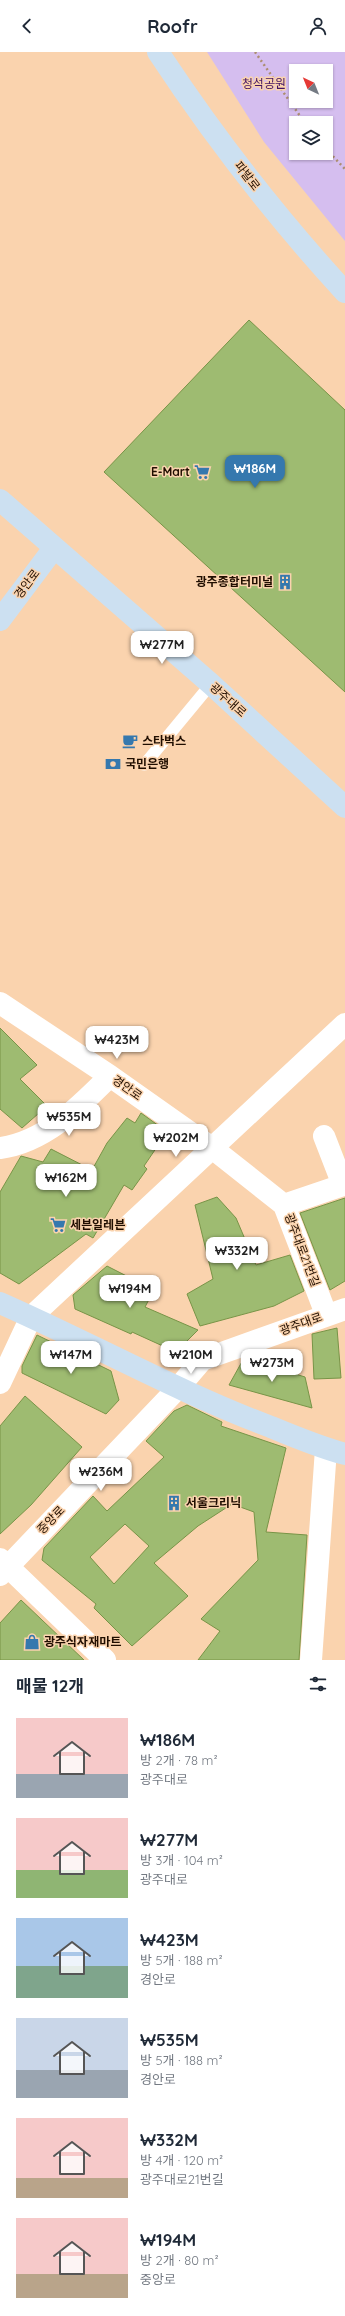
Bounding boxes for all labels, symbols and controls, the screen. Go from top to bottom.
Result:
icon: back [16,15,38,37]
text: Roofr [147,15,198,38]
icon: person [307,15,329,37]
north arrow [289,64,333,108]
map controls [289,64,333,160]
park label: 청석공원 [242,76,286,91]
button: layers [289,116,333,160]
street label: 파발로 [231,158,264,193]
pin: ₩186M [227,455,283,489]
text: ₩186M [234,460,276,476]
supermarket icon: E-Mart [193,463,211,481]
place label: E-Mart [151,464,190,479]
street label: 경안로 [11,566,43,601]
building icon: 광주종합터미널 [276,573,294,591]
place label: 광주종합터미널 [196,574,273,589]
pin: ₩277M [134,631,190,665]
text: ₩277M [140,636,184,652]
street label: 광주대로 [207,679,250,720]
cafe icon: 스타벅스 [121,732,139,750]
place label: 스타벅스 [142,733,186,748]
bank icon: 국민은행 [104,755,122,773]
place label: 국민은행 [125,756,169,771]
pin: ₩423M [89,1026,145,1060]
text: ₩423M [95,1031,139,1047]
street label: 경안로 [109,1072,145,1103]
pin: ₩535M [41,1103,97,1137]
text: ₩535M [47,1108,91,1124]
pin: ₩202M [148,1124,204,1158]
text: ₩202M [153,1129,199,1145]
pin: ₩162M [38,1164,94,1198]
text: ₩162M [45,1169,87,1185]
street label: 광주대로21번길 [282,1211,323,1289]
supermarket icon: 세븐일레븐 [49,1216,67,1234]
place label: 세븐일레븐 [70,1217,125,1232]
pin: ₩332M [209,1237,265,1271]
text: ₩332M [215,1242,259,1258]
pin: ₩194M [102,1275,158,1309]
text: ₩194M [109,1280,152,1296]
street label: 광주대로 [278,1309,324,1338]
pin: ₩147M [43,1341,99,1375]
pin: ₩210M [163,1341,219,1375]
text: ₩147M [50,1346,92,1362]
text: ₩210M [169,1346,213,1362]
pin: ₩273M [244,1349,300,1383]
text: ₩273M [250,1354,294,1370]
pin: ₩236M [73,1458,129,1492]
text: ₩236M [79,1463,123,1479]
building icon: 서울크리닉 [165,1494,183,1512]
place label: 서울크리닉 [186,1495,241,1510]
street label: 중앙로 [34,1503,68,1537]
shop icon: 광주식자재마트 [23,1633,41,1651]
place label: 광주식자재마트 [44,1634,121,1649]
icon: filters [307,1673,329,1695]
text: 매물 12개 [16,1675,84,1696]
text: ₩186M [140,1729,195,1750]
icon: home [48,1734,96,1782]
text: 방 2개 · 78 m² [140,1752,218,1768]
text: 광주대로 [140,1771,188,1787]
text: ₩277M [140,1829,198,1850]
icon: home [48,1834,96,1882]
text: 방 3개 · 104 m² [140,1852,223,1868]
text: 광주대로 [140,1871,188,1887]
text: ₩423M [140,1929,199,1950]
icon: home [48,1934,96,1982]
text: 방 5개 · 188 m² [140,1952,223,1968]
text: 경안로 [140,1971,176,1987]
text: ₩535M [140,2029,199,2050]
icon: home [48,2034,96,2082]
text: 방 5개 · 188 m² [140,2052,223,2068]
text: 경안로 [140,2071,176,2087]
text: ₩332M [140,2129,198,2150]
icon: home [48,2134,96,2182]
text: 방 4개 · 120 m² [140,2152,223,2168]
text: 광주대로21번길 [140,2171,224,2187]
text: ₩194M [140,2229,196,2250]
icon: home [48,2234,96,2282]
text: 방 2개 · 80 m² [140,2252,219,2268]
text: 중앙로 [140,2271,176,2287]

